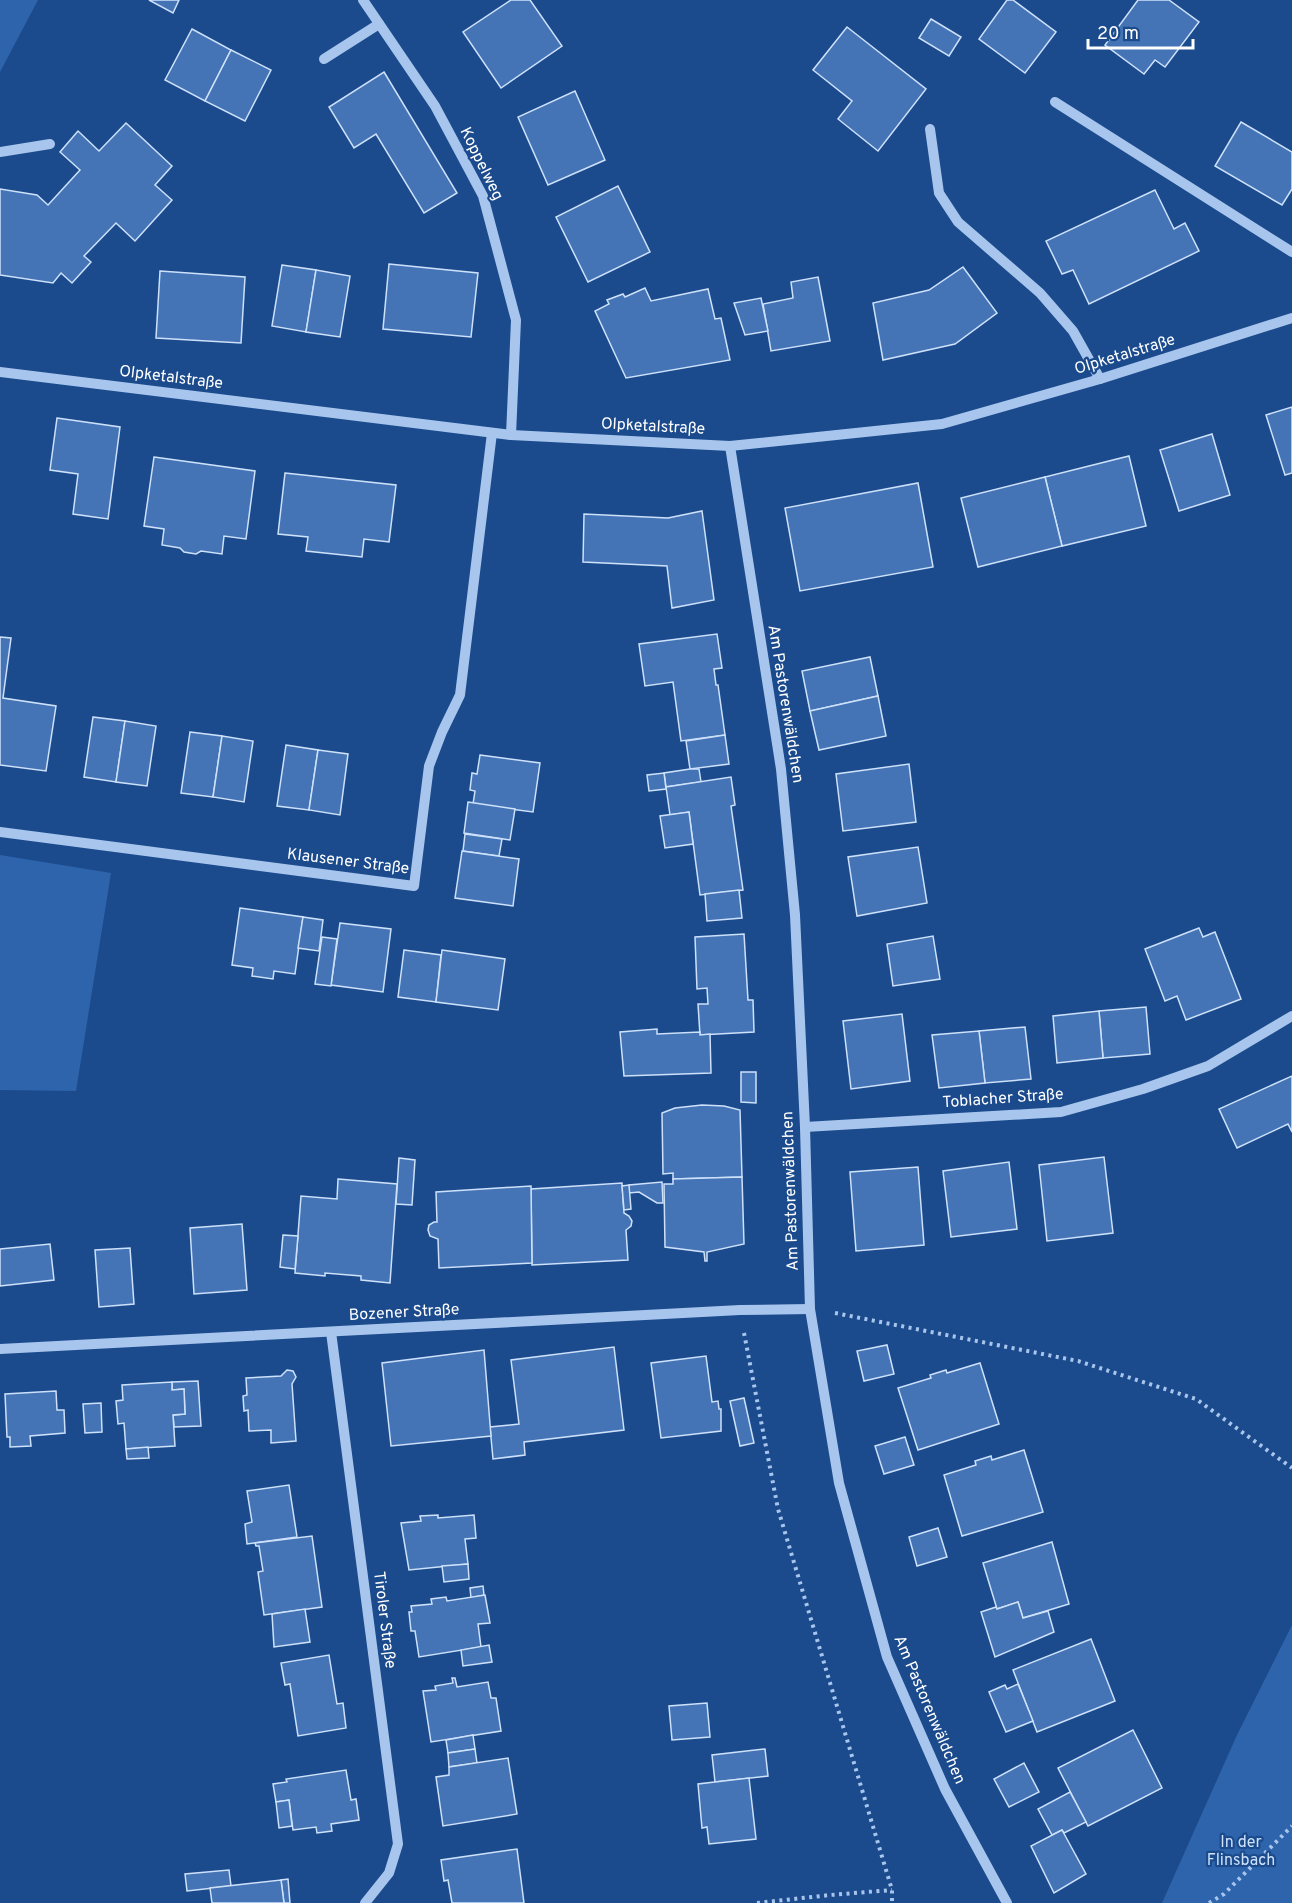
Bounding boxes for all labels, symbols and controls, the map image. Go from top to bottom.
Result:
scale bar [1088,12,1193,50]
text: 20 m [1097,23,1139,46]
street label: Koppelweg [455,124,507,204]
street label: Olpketalstraße [1072,330,1178,380]
street label: Olpketalstraße [118,362,224,394]
street label: Olpketalstraße [600,414,706,440]
street label: Am Pastorenwäldchen [763,624,807,784]
street label: Klausener Straße [286,845,410,879]
street label: Toblacher Straße [942,1085,1064,1113]
street label: Am Pastorenwäldchen [778,1111,804,1271]
street label: Bozener Straße [348,1300,460,1326]
street label: Tiroler Straße [368,1570,400,1670]
street label: Am Pastorenwäldchen [889,1633,969,1787]
park label: In der Flinsbach [1207,1833,1275,1871]

